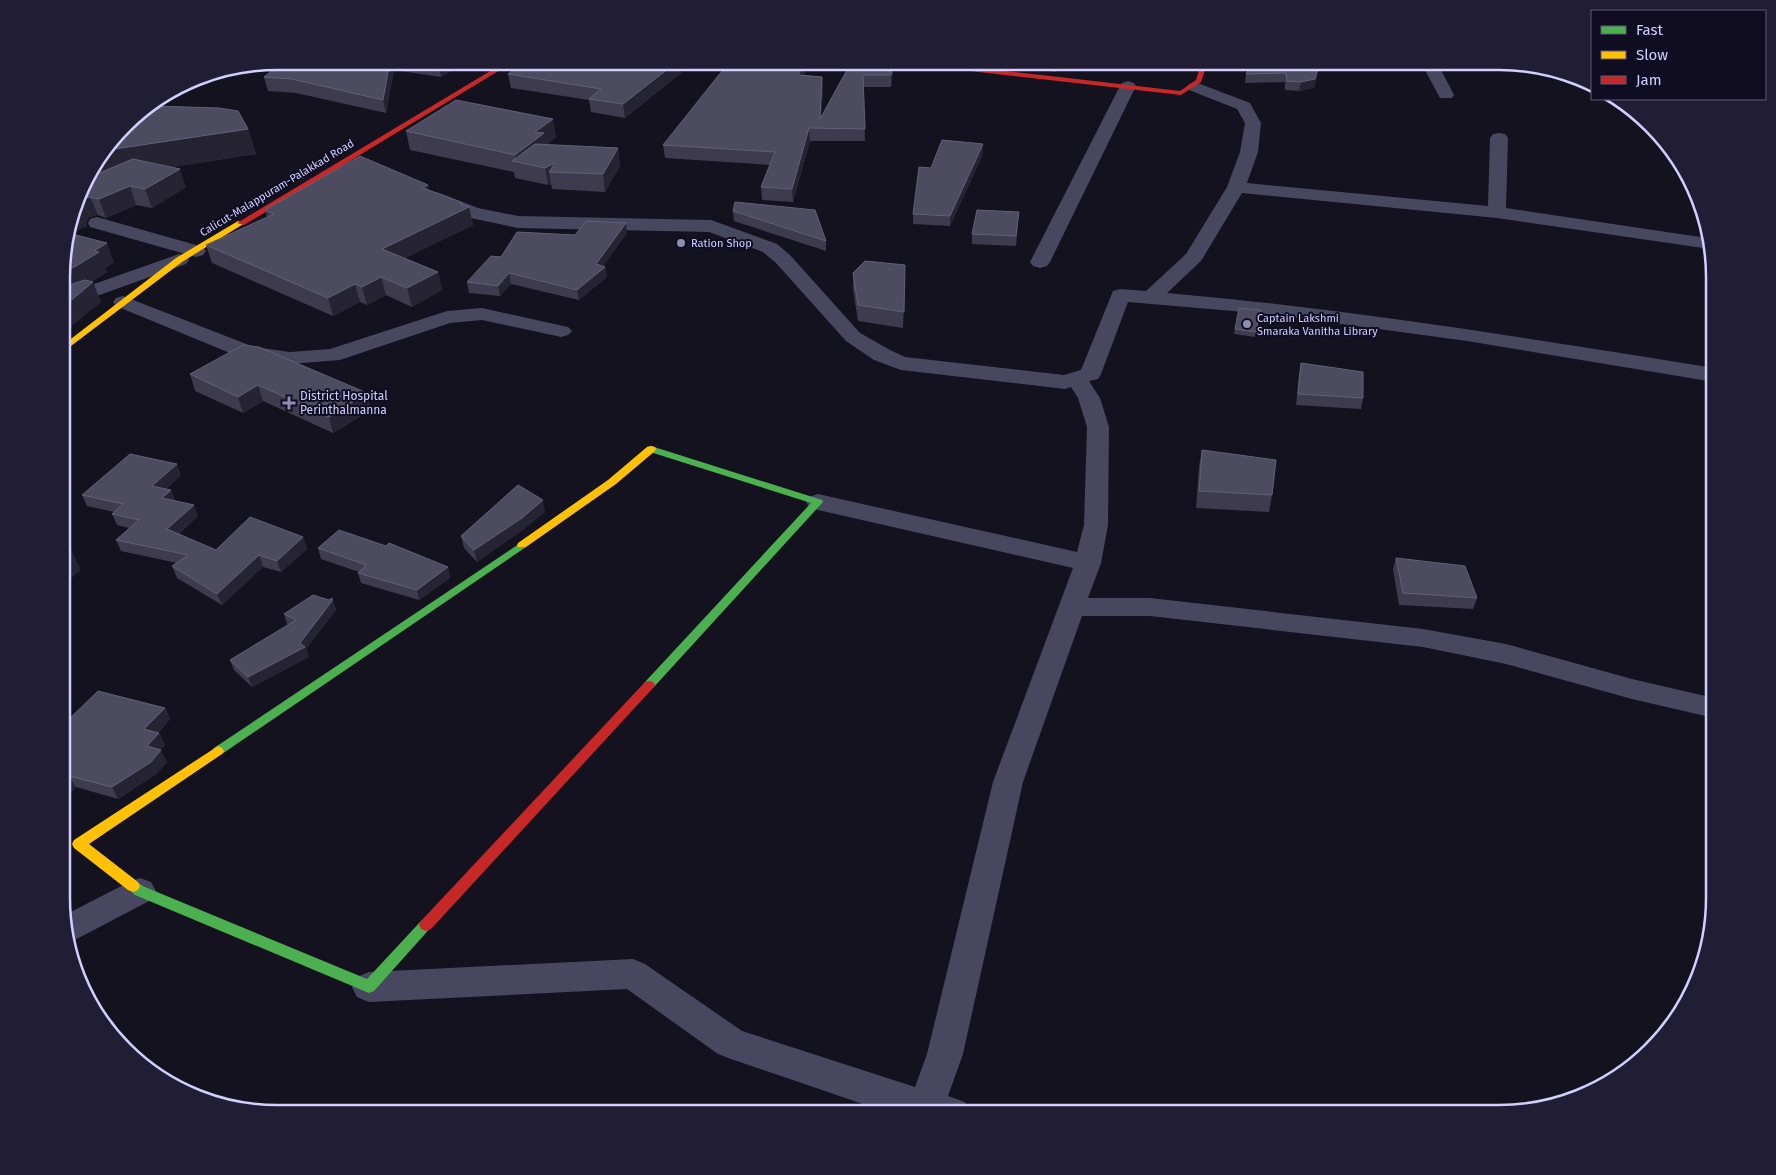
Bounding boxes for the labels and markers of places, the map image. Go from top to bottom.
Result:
marker: Ration Shop [675,237,687,249]
place label: Ration Shop [691,237,752,250]
place label: Captain Lakshmi Smaraka Vanitha Library [1257,312,1378,338]
marker: Captain Lakshmi Smaraka Vanitha Library [1241,318,1253,330]
place label: District Hospital Perinthalmanna [300,389,388,417]
marker: District Hospital Perinthalmanna [282,396,296,410]

